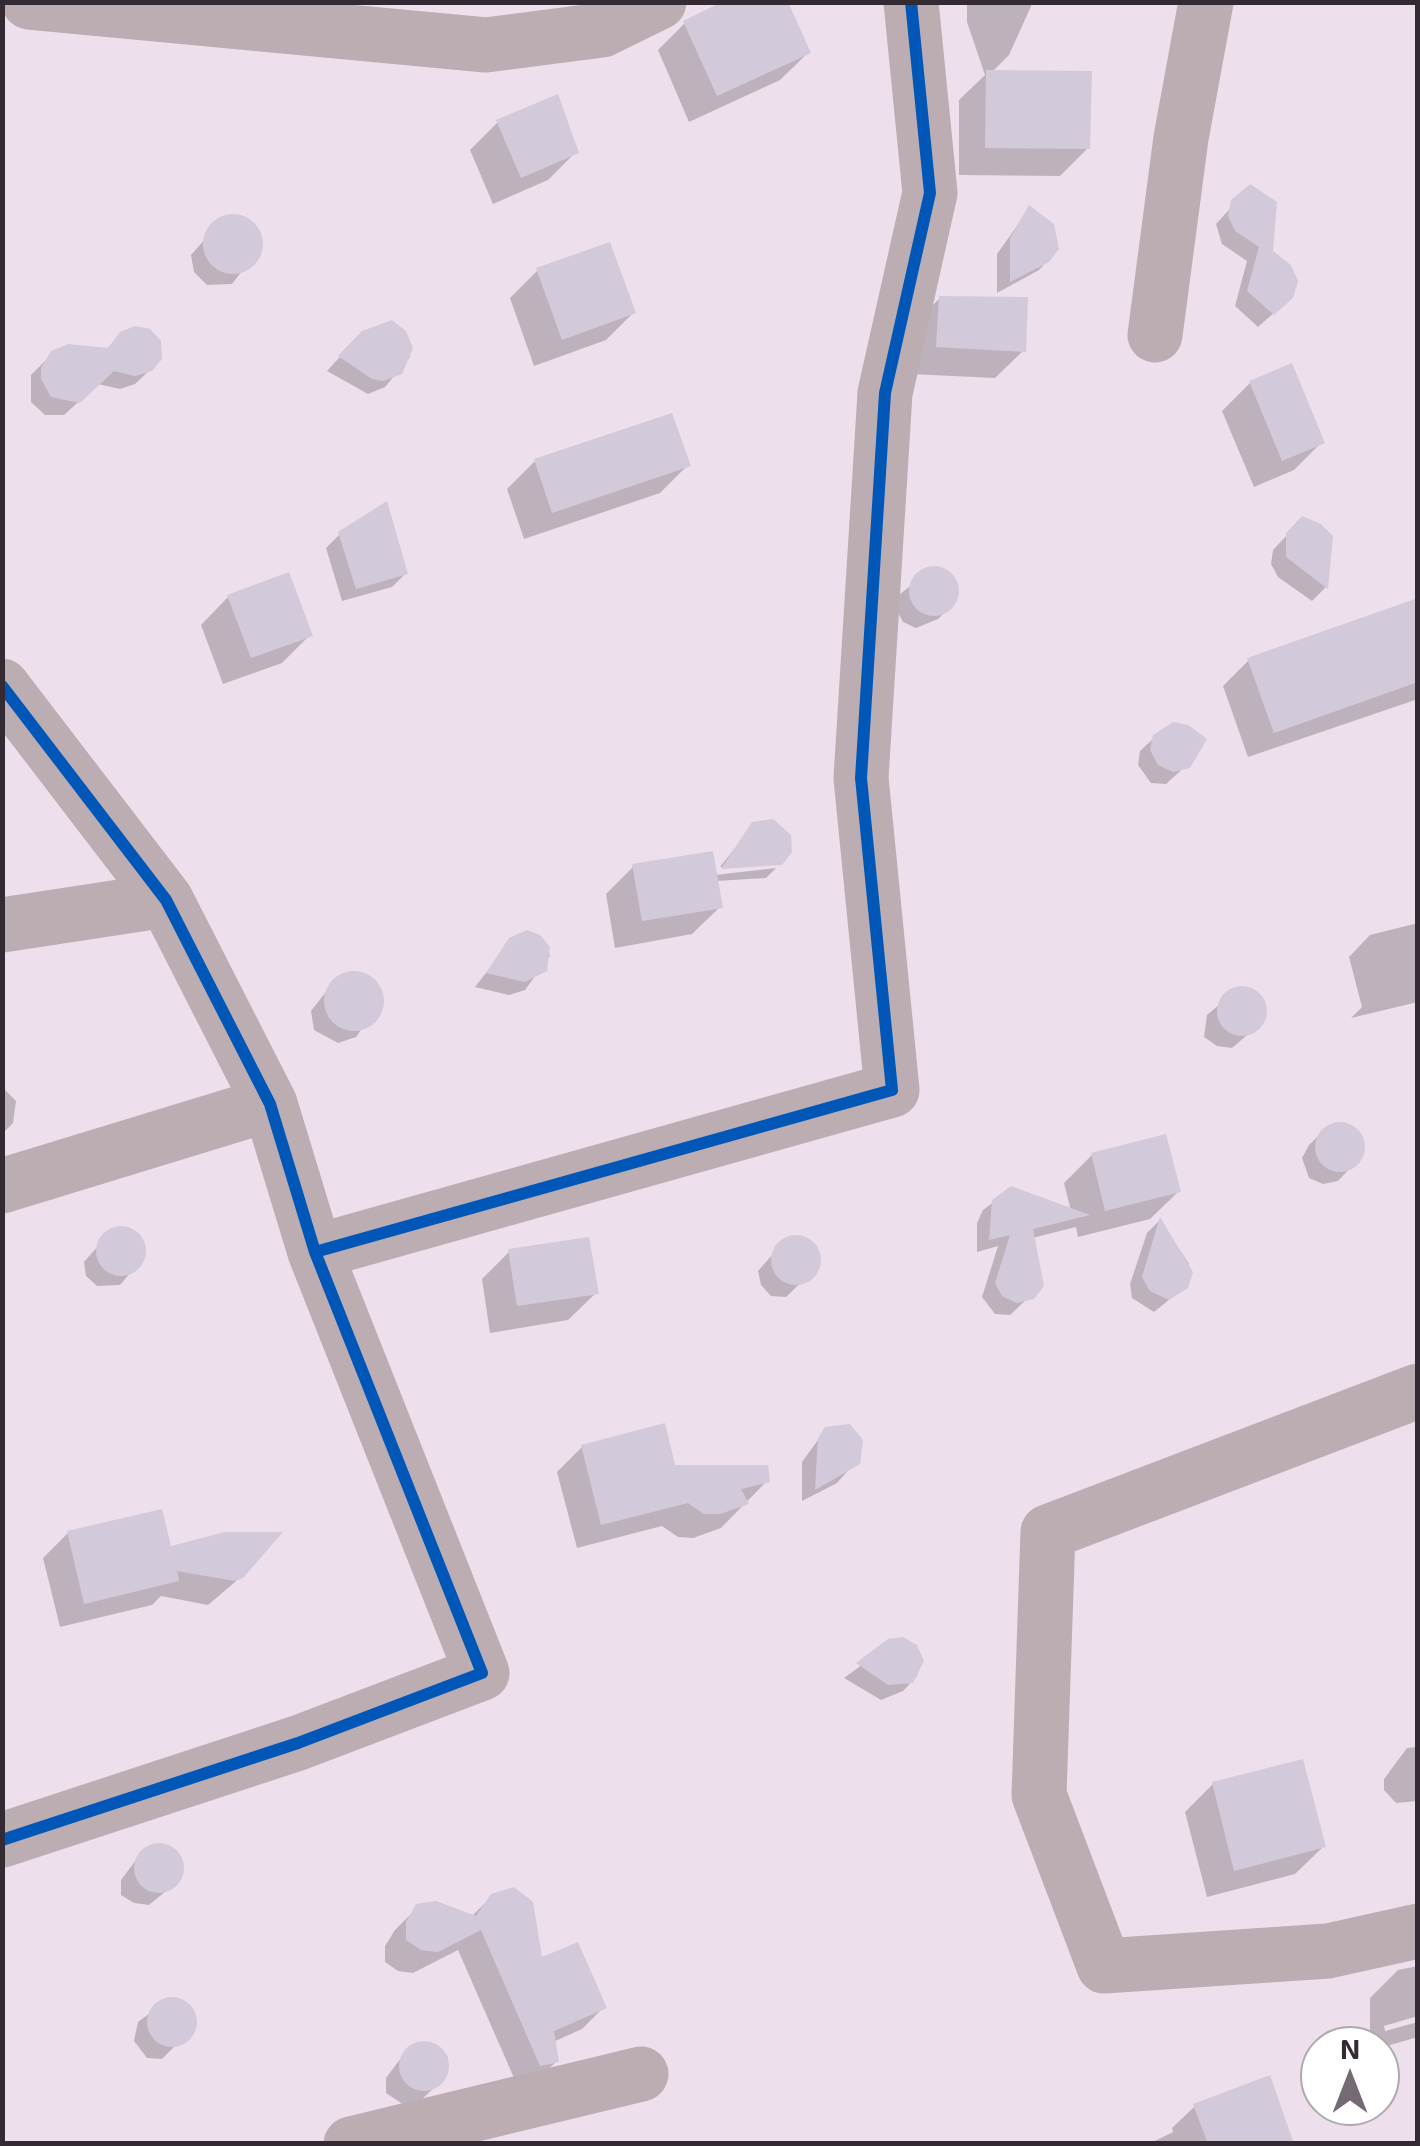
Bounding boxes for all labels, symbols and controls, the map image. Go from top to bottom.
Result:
north arrow [1300,2026,1400,2126]
text: N [1340,2031,1360,2065]

